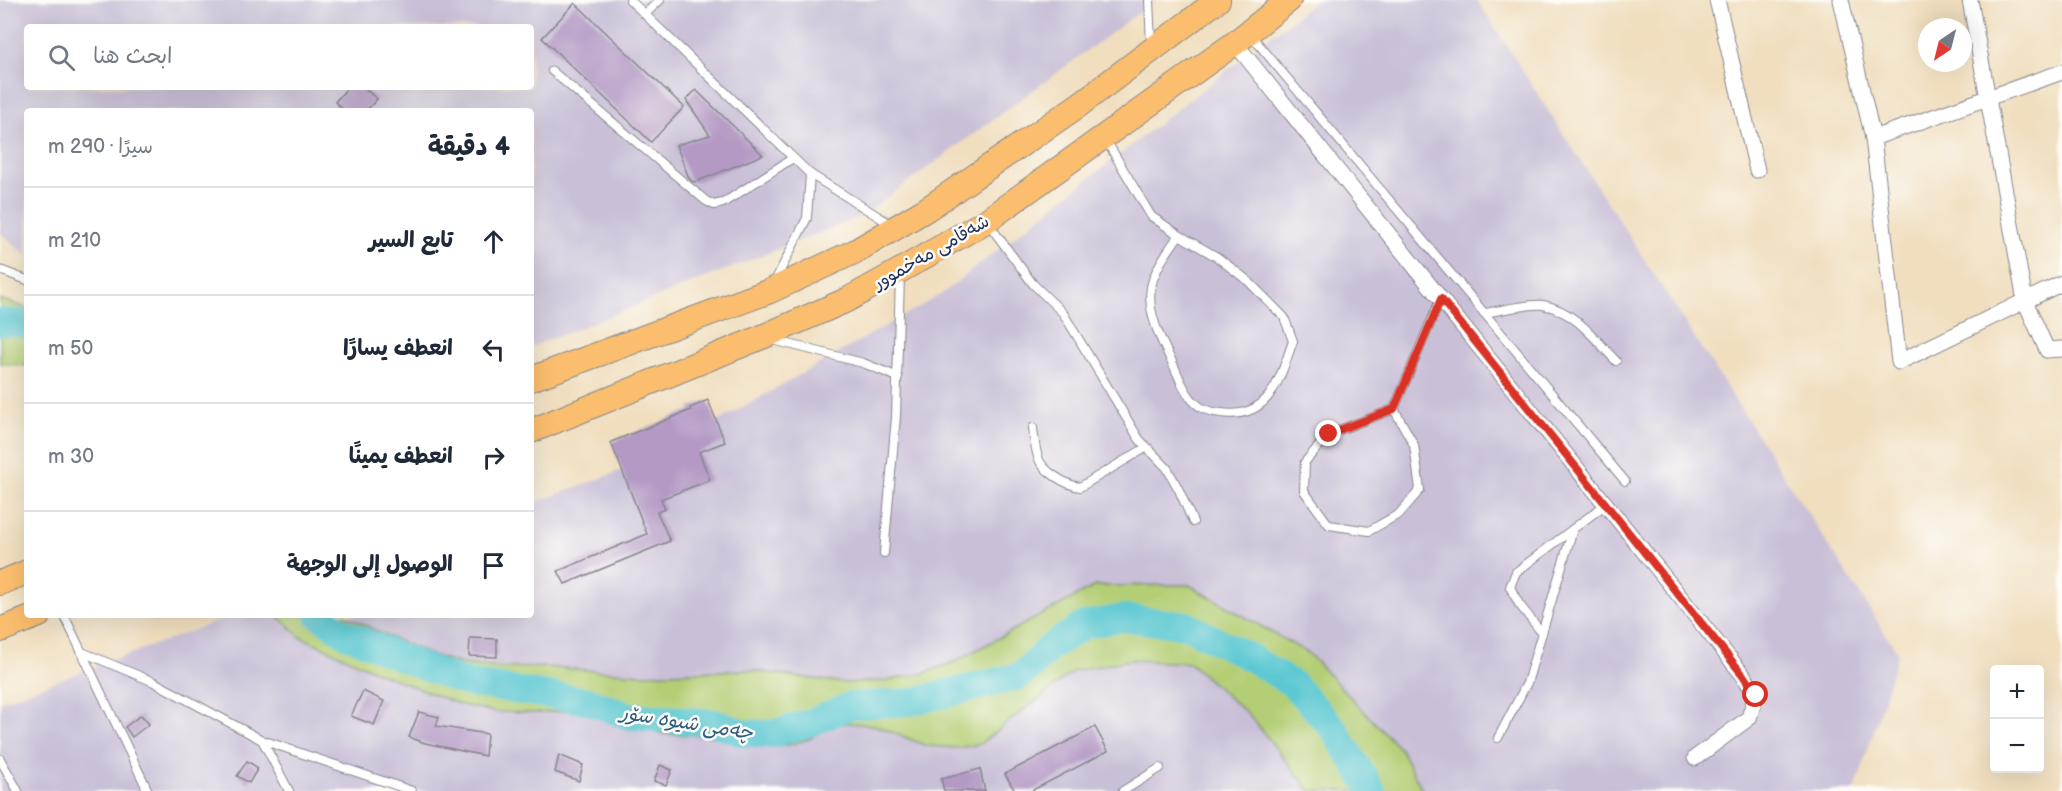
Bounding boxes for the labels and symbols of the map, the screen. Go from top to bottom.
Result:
north arrow [1918,18,1972,72]
street label: شەقامی مەخموور [868,211,993,295]
route end [1315,420,1341,446]
route start [1742,681,1768,707]
water label: چەمی شیوە سۆر [616,700,755,745]

